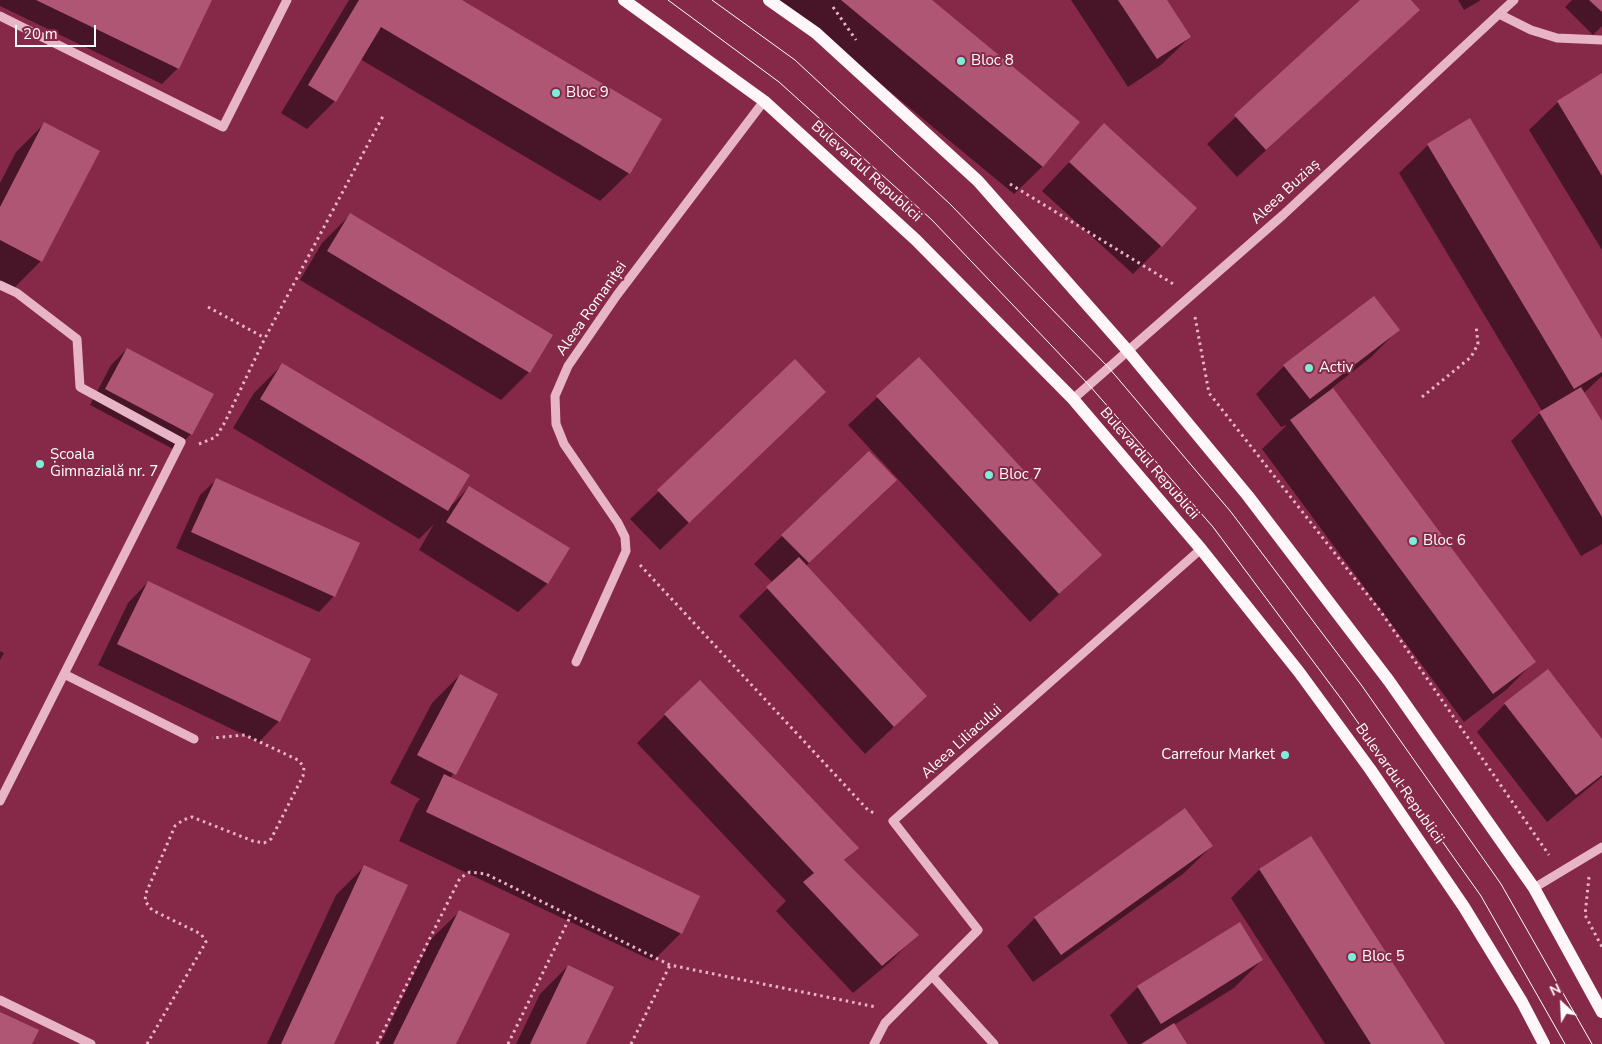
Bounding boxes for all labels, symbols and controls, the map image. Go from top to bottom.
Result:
scale bar [18,15,99,47]
text: 20 m [23,24,58,44]
place label: Bloc 8 [971,52,1014,70]
marker: Bloc 8 [955,55,967,67]
place label: Bloc 9 [566,84,609,102]
marker: Bloc 9 [550,87,562,99]
street label: Bulevardul Republicii [807,118,925,226]
street label: Aleea Buziaș [1248,156,1324,228]
street label: Aleea Romaniței [553,259,631,359]
place label: Activ [1319,359,1353,377]
marker: Activ [1303,362,1315,374]
street label: Bulevardul Republicii [1095,404,1203,524]
place label: Școala Gimnazială nr. 7 [50,446,158,481]
marker: Școala Gimnazială nr. 7 [34,458,46,470]
place label: Bloc 7 [999,466,1042,484]
marker: Bloc 7 [983,469,995,481]
place label: Bloc 6 [1423,532,1466,550]
marker: Bloc 6 [1407,535,1419,547]
street label: Aleea Liliacului [918,701,1006,783]
street label: Bulevardul Republicii [1351,720,1447,848]
place label: Carrefour Market [1161,746,1275,764]
marker: Carrefour Market [1279,749,1291,761]
place label: Bloc 5 [1362,948,1405,966]
marker: Bloc 5 [1346,951,1358,963]
north arrow [1537,979,1587,1029]
text: N [1547,979,1564,1001]

